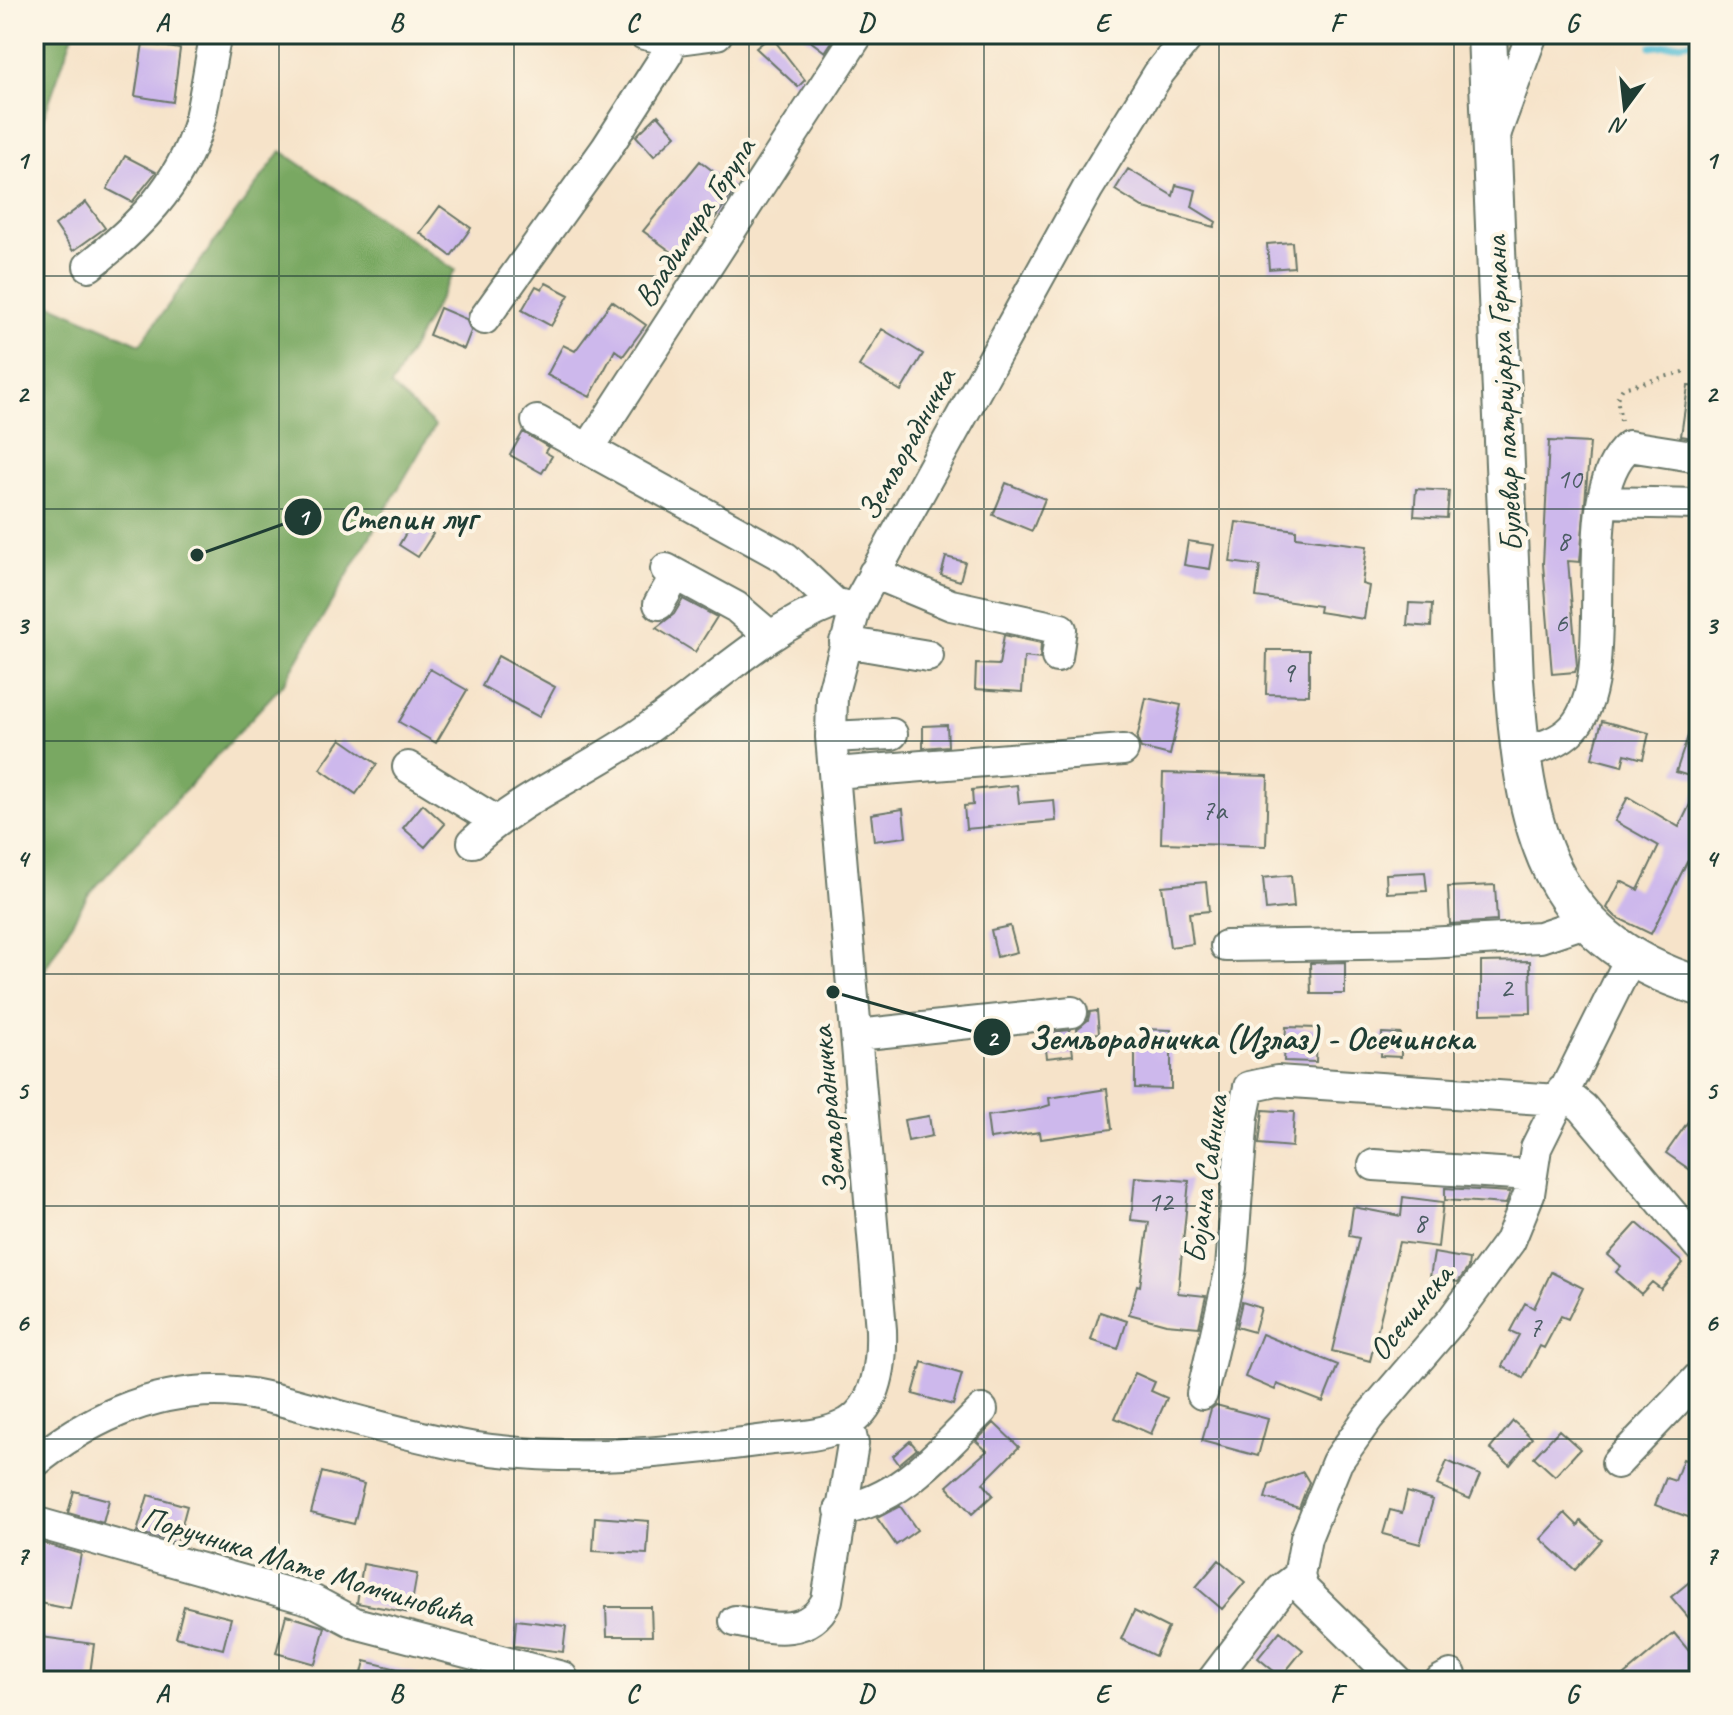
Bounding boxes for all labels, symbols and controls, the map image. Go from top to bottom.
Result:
text: A [155,6,170,39]
text: B [389,6,405,39]
text: C [626,6,642,39]
text: D [858,6,876,39]
text: E [1095,6,1113,39]
text: F [1330,6,1348,39]
text: G [1566,6,1582,39]
north arrow [1585,68,1665,148]
text: N [1607,110,1630,142]
street label: Владимира Горупа [624,128,766,315]
text: 1 [16,144,31,177]
text: 1 [1705,144,1720,177]
street label: Булевар патријарха Германа [1475,233,1532,553]
street label: Земљорадничка [848,359,966,528]
text: 2 [16,377,30,410]
text: 2 [1705,377,1719,410]
house number: 10 [1556,461,1584,496]
callout: Степин луг [283,488,494,546]
text: Степин луг [339,496,482,539]
text: 1 [298,502,312,532]
house number: 8 [1557,523,1572,558]
house number: 6 [1555,605,1569,640]
text: 3 [16,609,30,642]
text: 3 [1705,609,1719,642]
house number: 9 [1282,655,1297,690]
house number: 7a [1202,792,1228,827]
text: 4 [16,842,31,875]
text: 4 [1705,842,1720,875]
house number: 2 [1500,970,1515,1005]
callout: Земљорадничка (Излаз) - Осечинска [972,1008,1490,1066]
text: Земљорадничка (Излаз) - Осечинска [1028,1016,1477,1060]
street label: Земљорадничка [801,1022,856,1195]
text: 2 [987,1023,1000,1053]
text: 5 [16,1074,30,1107]
text: 5 [1705,1074,1719,1107]
street label: Бојана Савника [1173,1090,1238,1266]
house number: 12 [1147,1184,1175,1219]
house number: 8 [1414,1205,1429,1240]
street label: Осечинска [1359,1253,1464,1369]
text: 6 [16,1306,30,1339]
text: 6 [1705,1306,1719,1339]
house number: 7 [1529,1309,1543,1344]
street label: Поручника Мате Момчиновића [136,1496,481,1637]
text: 7 [16,1539,30,1572]
text: 7 [1705,1539,1719,1572]
text: A [155,1677,170,1710]
text: B [389,1677,405,1710]
text: C [626,1677,642,1710]
text: D [858,1677,876,1710]
text: E [1095,1677,1113,1710]
text: F [1330,1677,1348,1710]
text: G [1566,1677,1582,1710]

